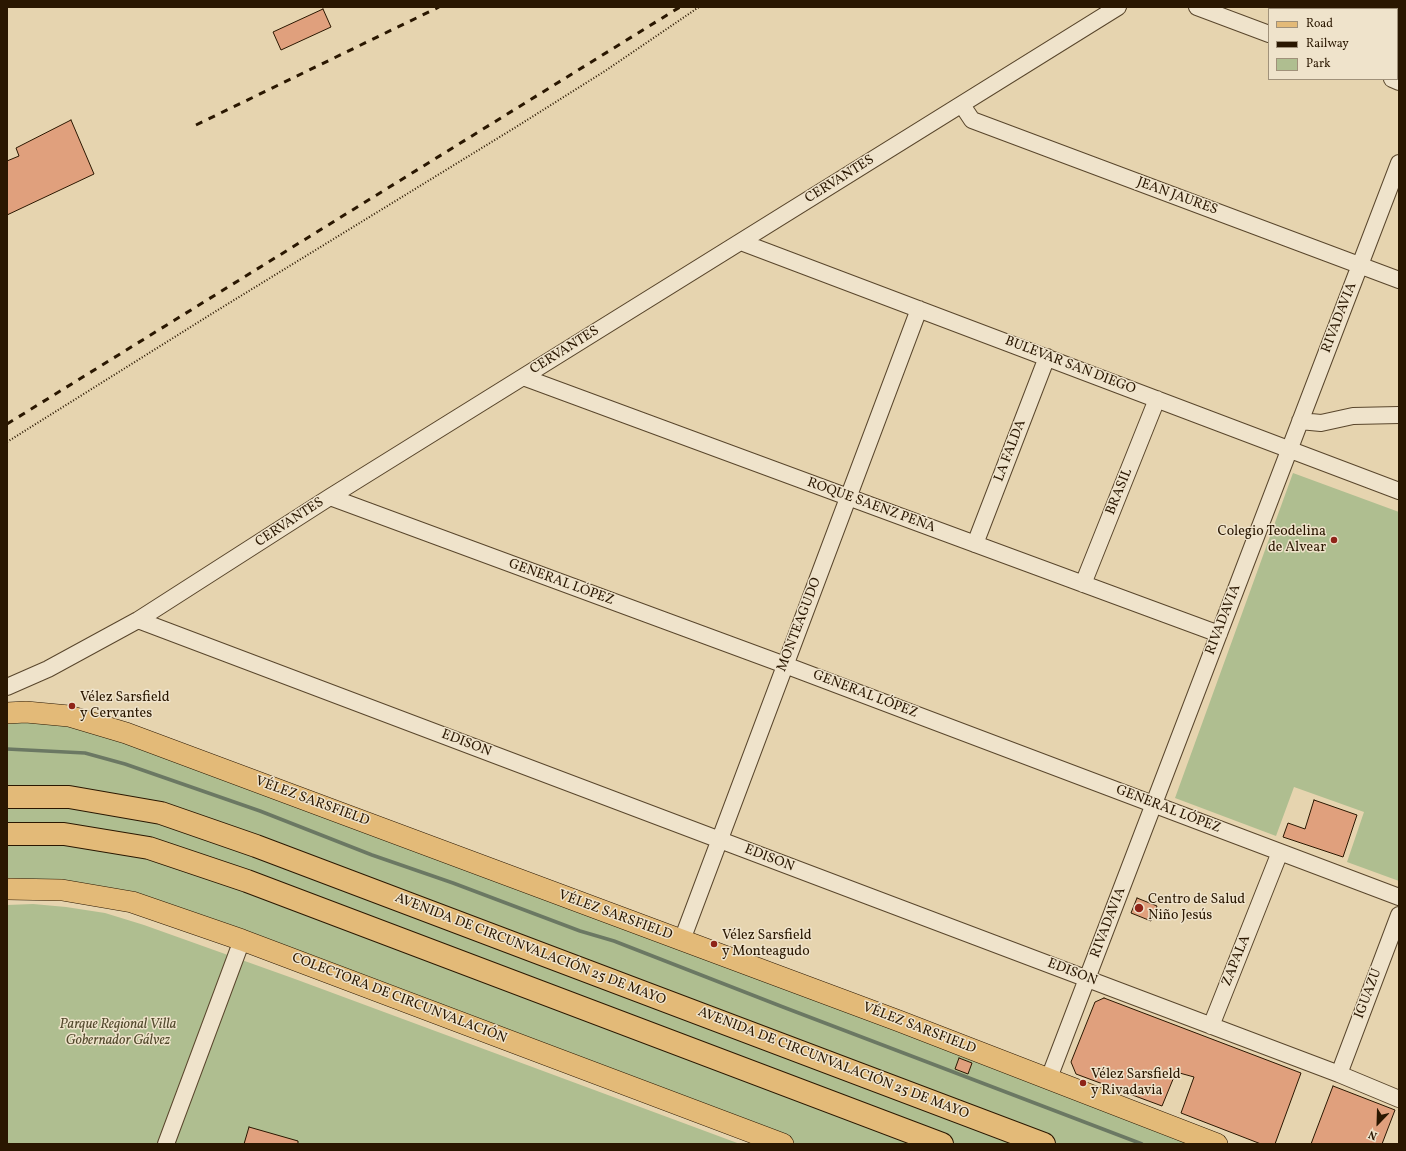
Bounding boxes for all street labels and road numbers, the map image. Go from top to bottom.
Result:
street label: CERVANTES [802,152,878,208]
street label: JEAN JAURES [1134,175,1220,219]
street label: RIVADAVIA [1319,280,1361,356]
street label: CERVANTES [527,323,603,379]
street label: BULEVAR SAN DIEGO [1002,333,1138,399]
street label: LA FALDA [992,418,1030,484]
street label: BRASIL [1103,466,1137,518]
street label: ROQUE SAENZ PEÑA [805,475,937,537]
street label: CERVANTES [253,495,327,551]
street label: GENERAL LÓPEZ [506,556,616,610]
street label: MONTEAGUDO [774,576,826,674]
street label: RIVADAVIA [1203,582,1245,658]
street label: GENERAL LÓPEZ [810,667,920,723]
street label: EDISON [439,727,493,761]
street label: VÉLEZ SARSFIELD [253,774,371,830]
street label: GENERAL LÓPEZ [1113,782,1223,838]
street label: EDISON [742,842,796,876]
street label: RIVADAVIA [1088,885,1130,961]
street label: VÉLEZ SARSFIELD [556,888,674,944]
street label: AVENIDA DE CIRCUNVALACIÓN 25 DE MAYO [392,890,668,1010]
street label: ZAPALA [1219,933,1255,989]
street label: COLECTORA DE CIRCUNVALACIÓN [289,950,509,1048]
street label: EDISON [1045,956,1099,990]
street label: IGUAZU [1352,967,1386,1021]
street label: VÉLEZ SARSFIELD [860,1000,978,1058]
street label: AVENIDA DE CIRCUNVALACIÓN 25 DE MAYO [695,1004,971,1124]

